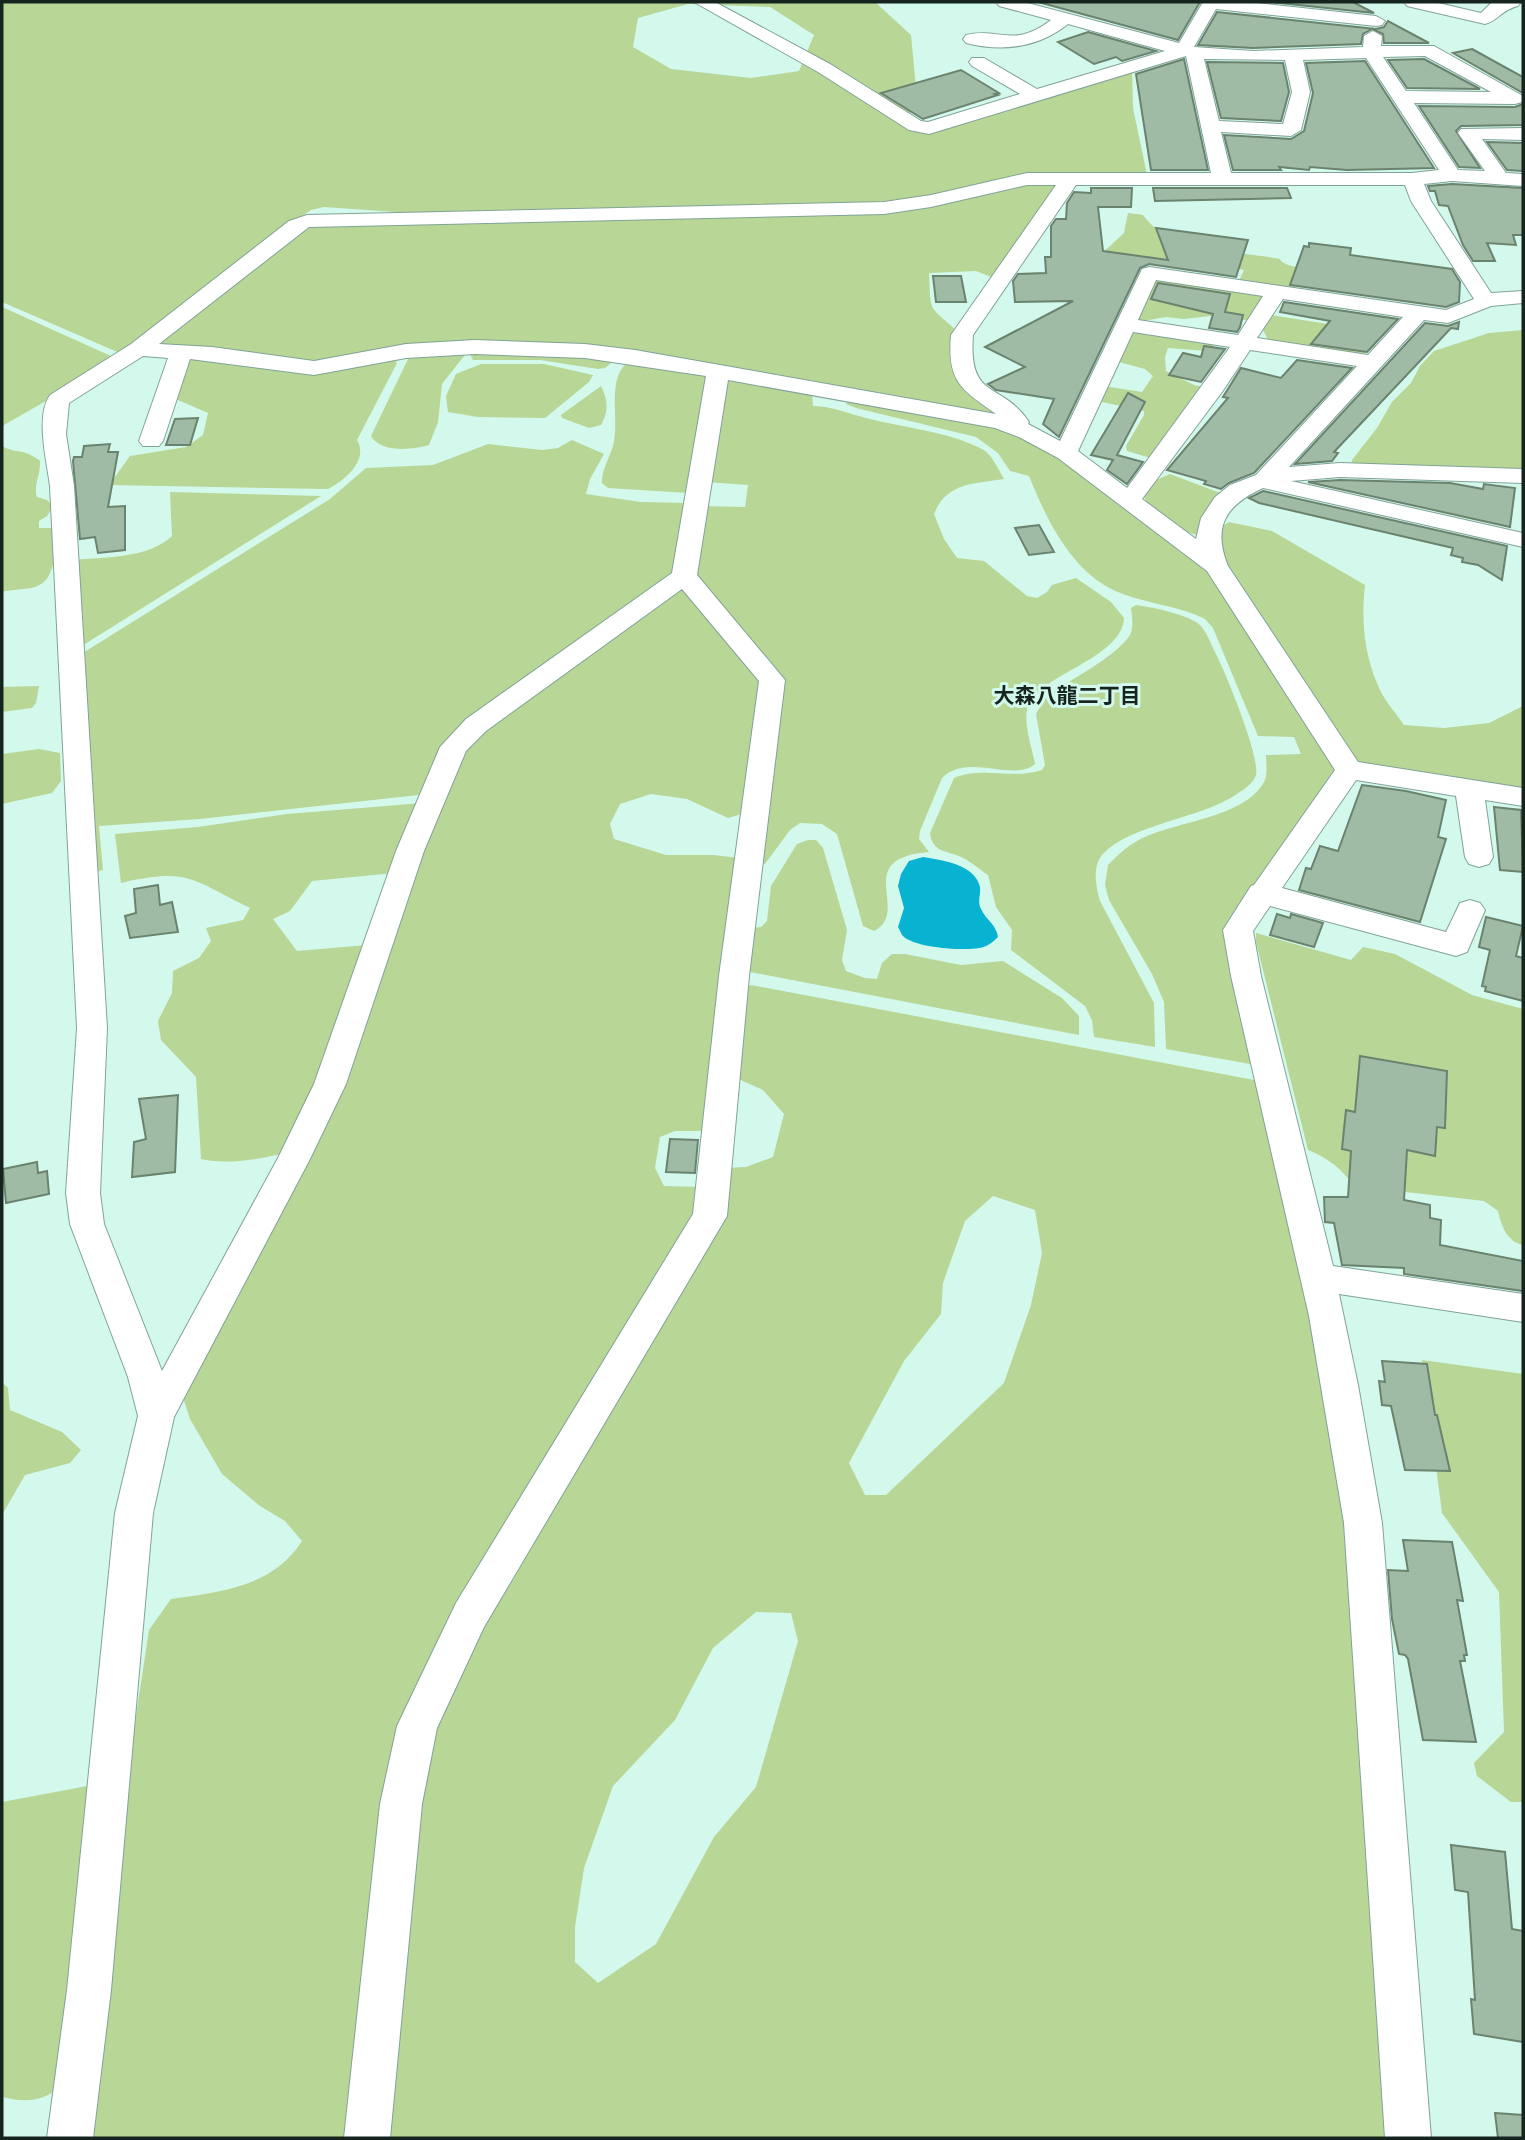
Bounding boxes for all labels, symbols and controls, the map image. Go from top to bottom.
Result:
district label: 大森八龍二丁目 [994,683,1141,708]

